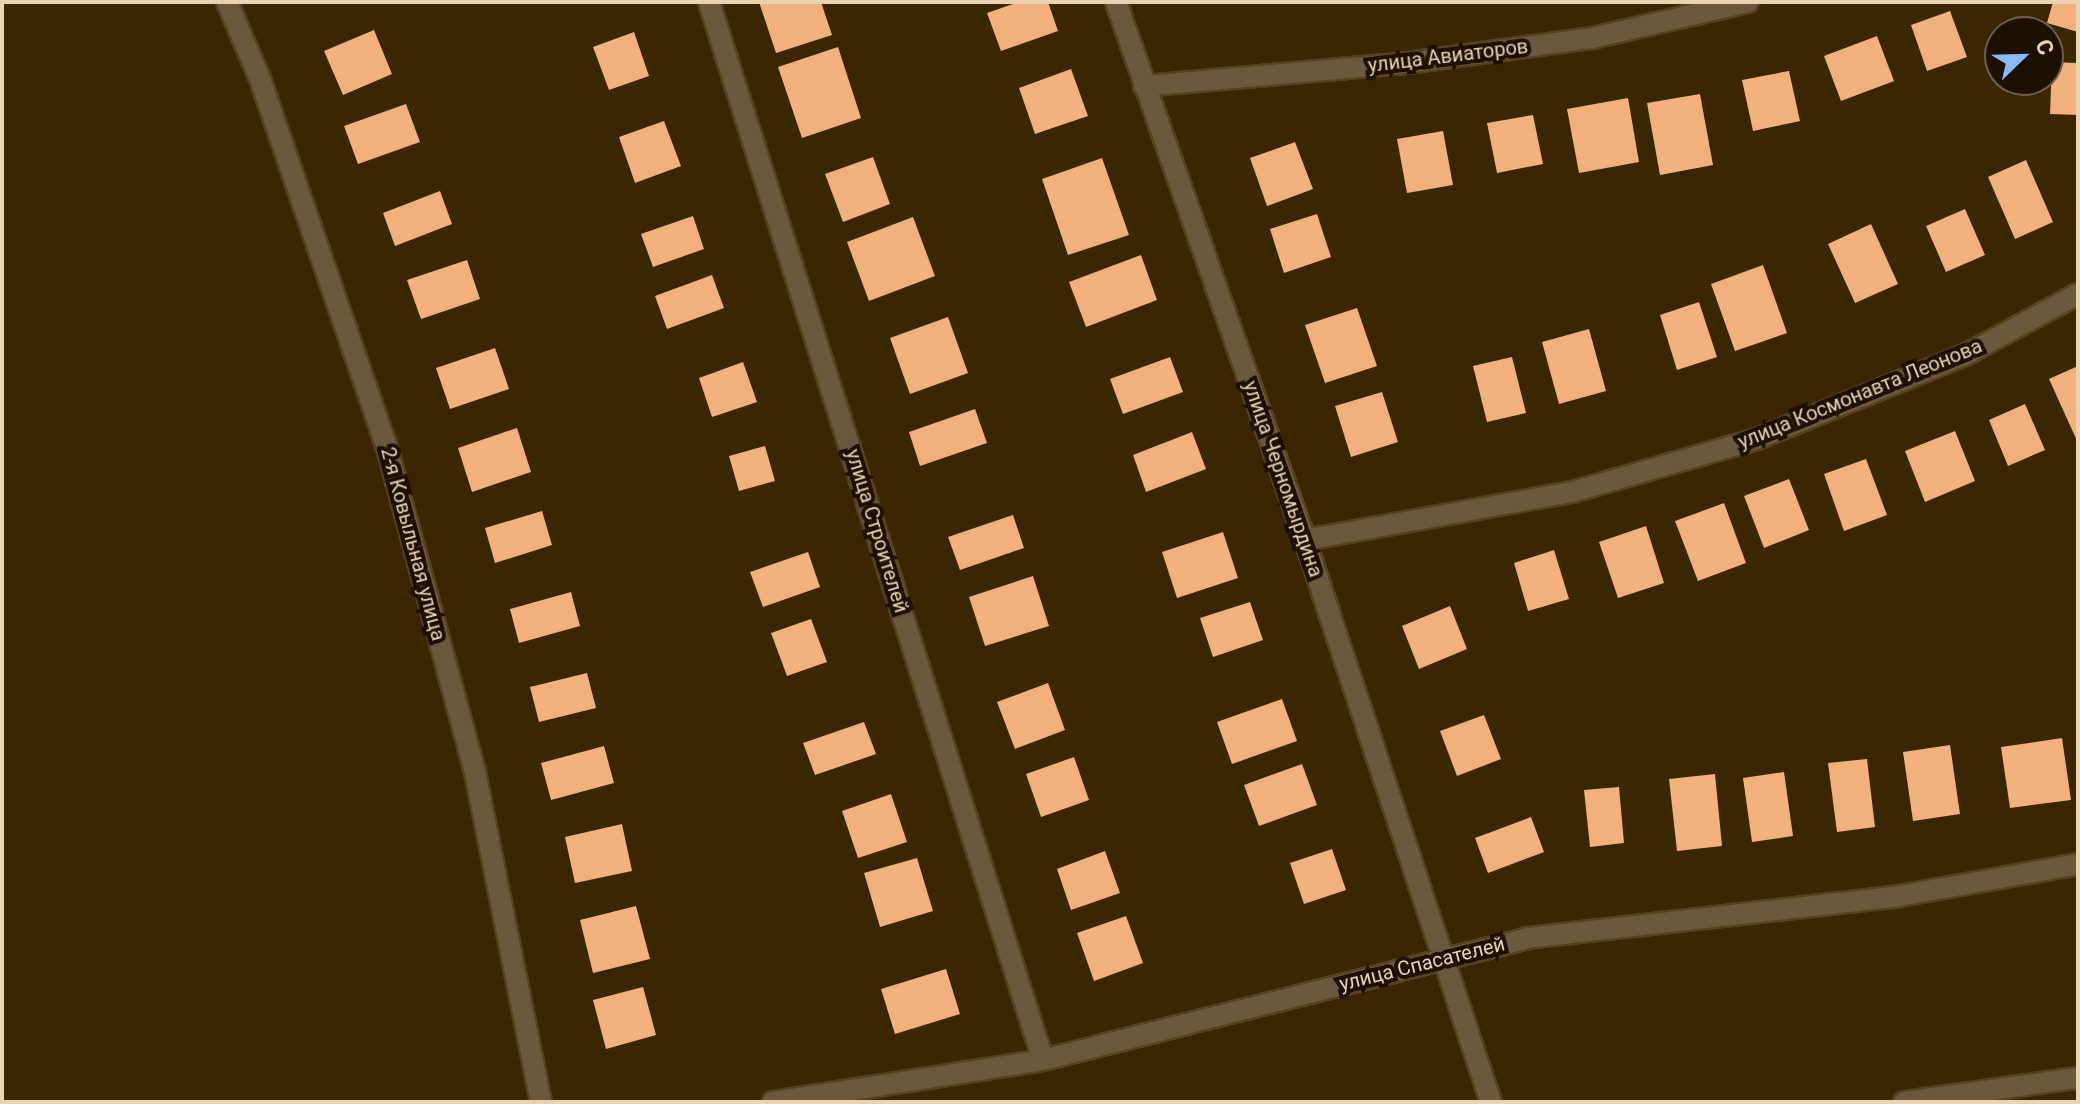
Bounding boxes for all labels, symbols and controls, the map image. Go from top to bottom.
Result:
north arrow [1984,16,2064,96]
street label: улица Авиаторов [1366,34,1530,78]
text: С [2030,36,2059,59]
street label: улица Космонавта Леонова [1734,334,1986,454]
street label: улица Черномырдина [1238,378,1328,580]
street label: 2-я Ковыльная улица [376,445,450,643]
street label: улица Строителей [841,446,913,616]
street label: улица Спасателей [1337,932,1507,996]

